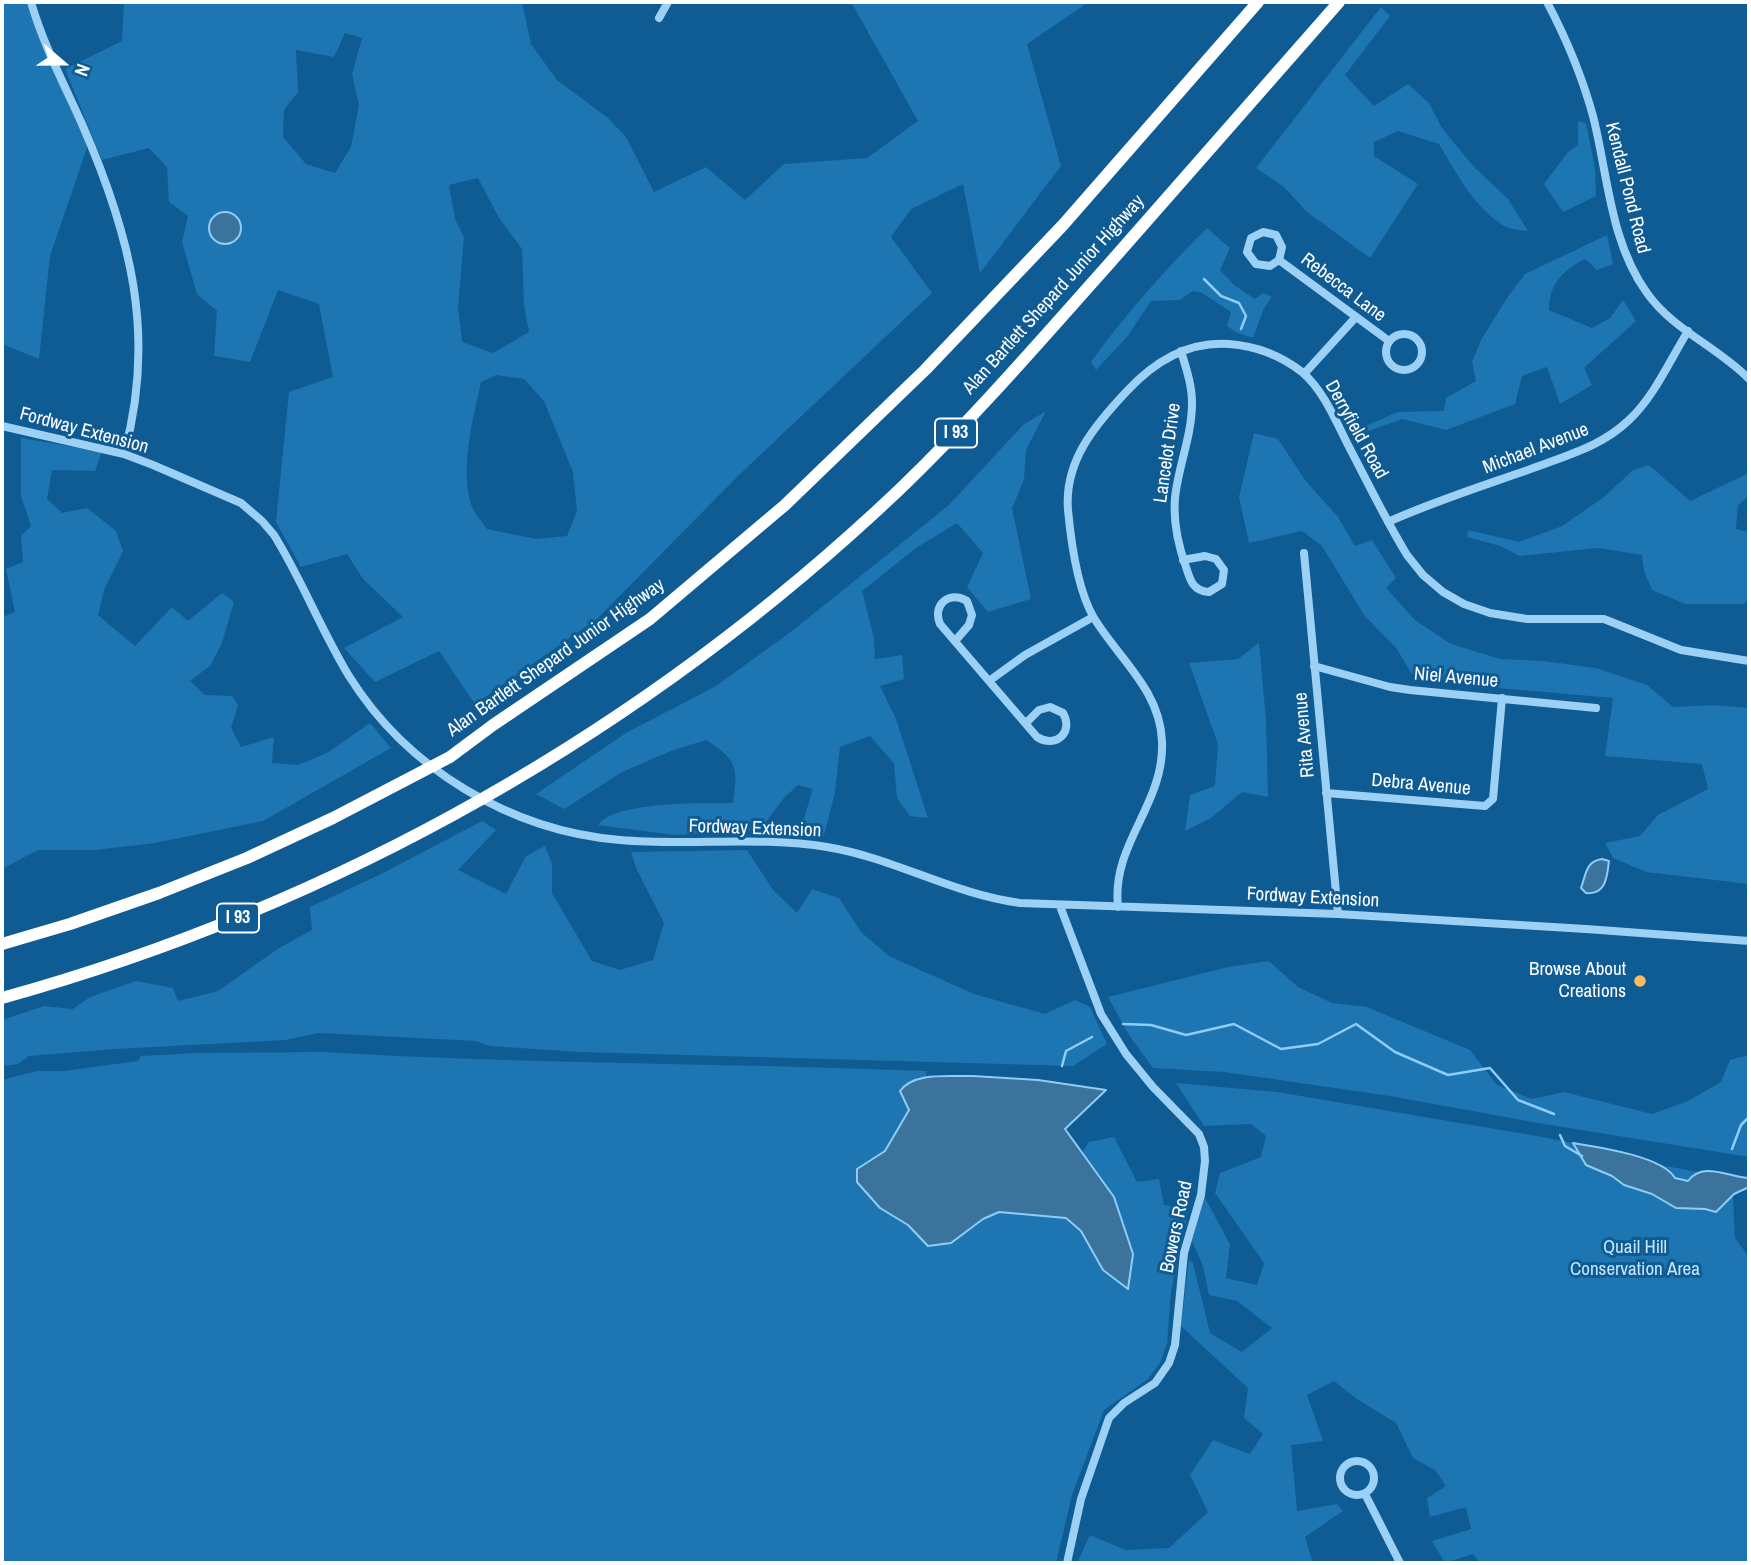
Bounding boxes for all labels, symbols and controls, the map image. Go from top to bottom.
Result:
north arrow [28,28,98,98]
text: N [69,60,97,80]
street label: Kendall Pond Road [1600,120,1654,256]
street label: Alan Bartlett Shepard Junior Highway [958,191,1150,399]
street label: Rebecca Lane [1296,249,1390,327]
street label: Derryfield Road [1320,377,1392,483]
street label: Lancelot Drive [1150,402,1186,504]
street label: Fordway Extension [17,403,151,459]
road number: I 93 [935,418,977,447]
street label: Michael Avenue [1480,418,1592,480]
street label: Alan Bartlett Shepard Junior Highway [443,574,669,742]
street label: Niel Avenue [1413,663,1499,693]
street label: Rita Avenue [1290,691,1320,779]
street label: Debra Avenue [1371,769,1471,801]
street label: Fordway Extension [688,815,822,843]
street label: Fordway Extension [1246,883,1380,913]
road number: I 93 [217,903,259,932]
place label: Browse About Creations [1529,959,1626,1003]
marker: Browse About Creations [1632,973,1648,989]
street label: Bowers Road [1156,1179,1198,1275]
park label: Quail Hill Conservation Area [1570,1237,1700,1281]

